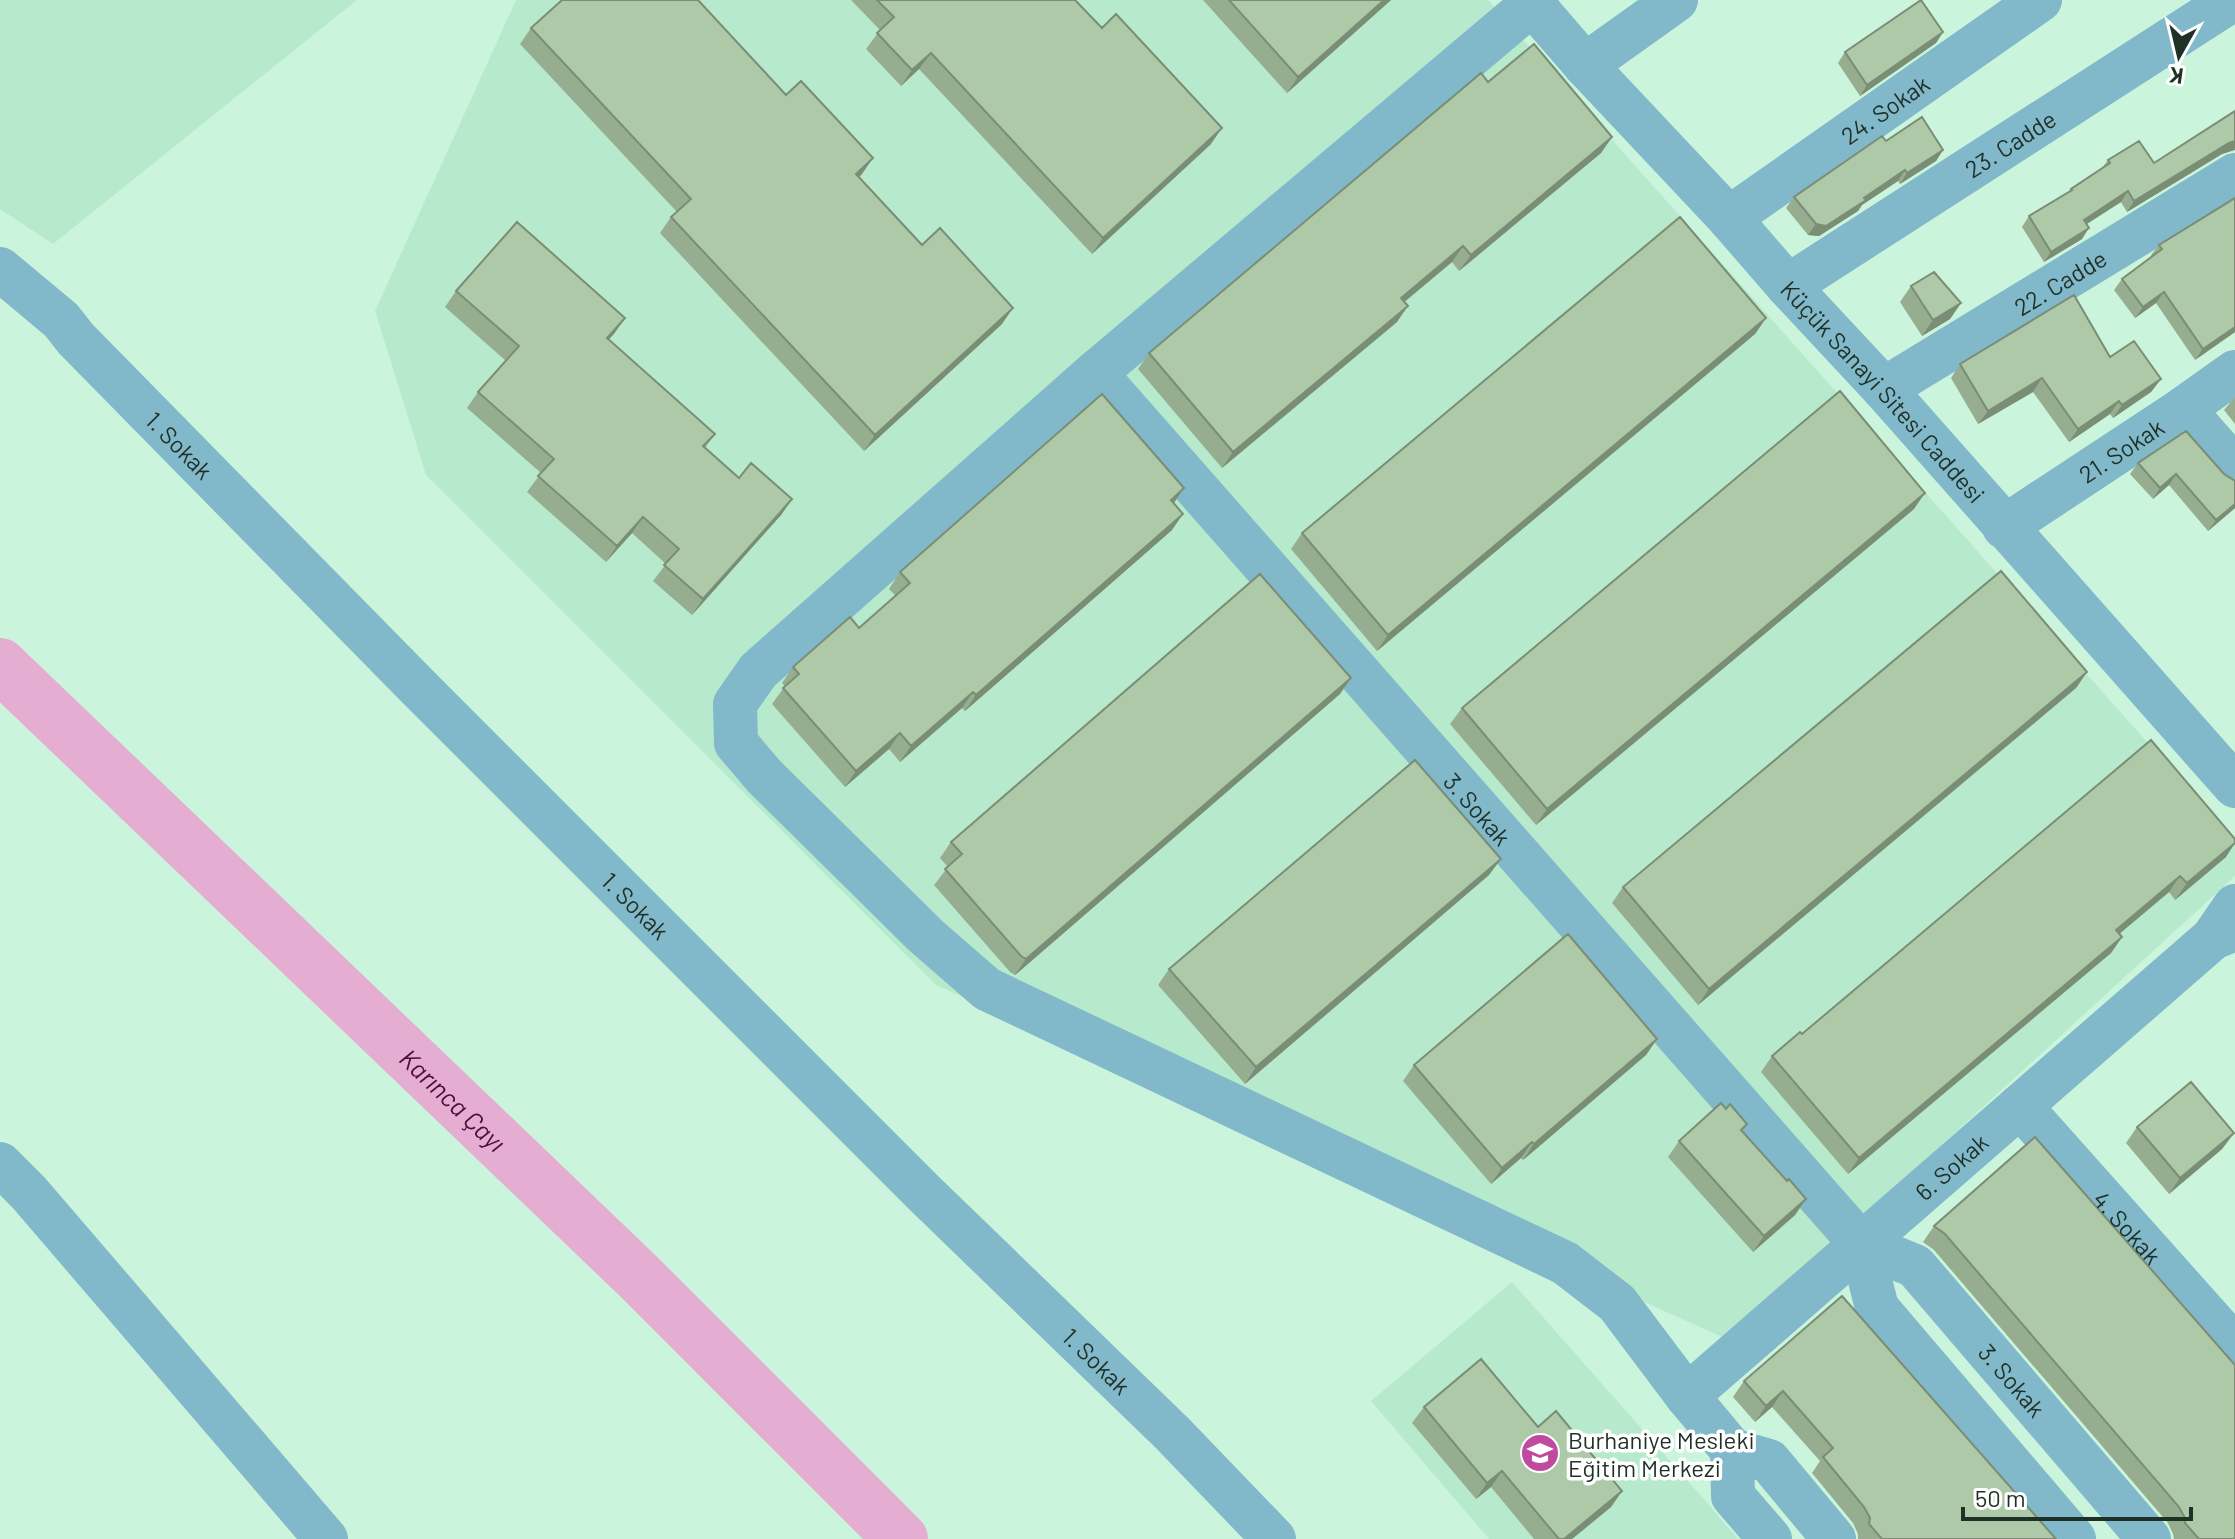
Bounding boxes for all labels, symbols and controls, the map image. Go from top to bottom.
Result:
north arrow [2139,16,2219,96]
text: K [2167,63,2185,91]
street label: 24. Sokak [1835,68,1934,150]
street label: 23. Cadde [1959,103,2061,183]
street label: 22. Cadde [2008,243,2111,321]
street label: Küçük Sanayi Sitesi Caddesi [1775,274,1992,508]
street label: 1. Sokak [140,405,219,485]
street label: 21. Sokak [2073,412,2169,488]
street label: 3. Sokak [1438,766,1518,851]
street label: 1. Sokak [596,865,676,945]
water label: Karınca Çayı [394,1042,513,1157]
street label: 6. Sokak [1909,1127,1993,1206]
street label: 4. Sokak [2088,1184,2168,1269]
street label: 1. Sokak [1057,1321,1137,1400]
street label: 3. Sokak [1973,1337,2052,1422]
place label: Burhaniye Mesleki Eğitim Merkezi [1568,1425,1755,1482]
school or university icon: Burhaniye Mesleki Eğitim Merkezi [1519,1432,1561,1474]
scale bar [1963,1471,2191,1521]
text: 50 m [1975,1483,2026,1512]

